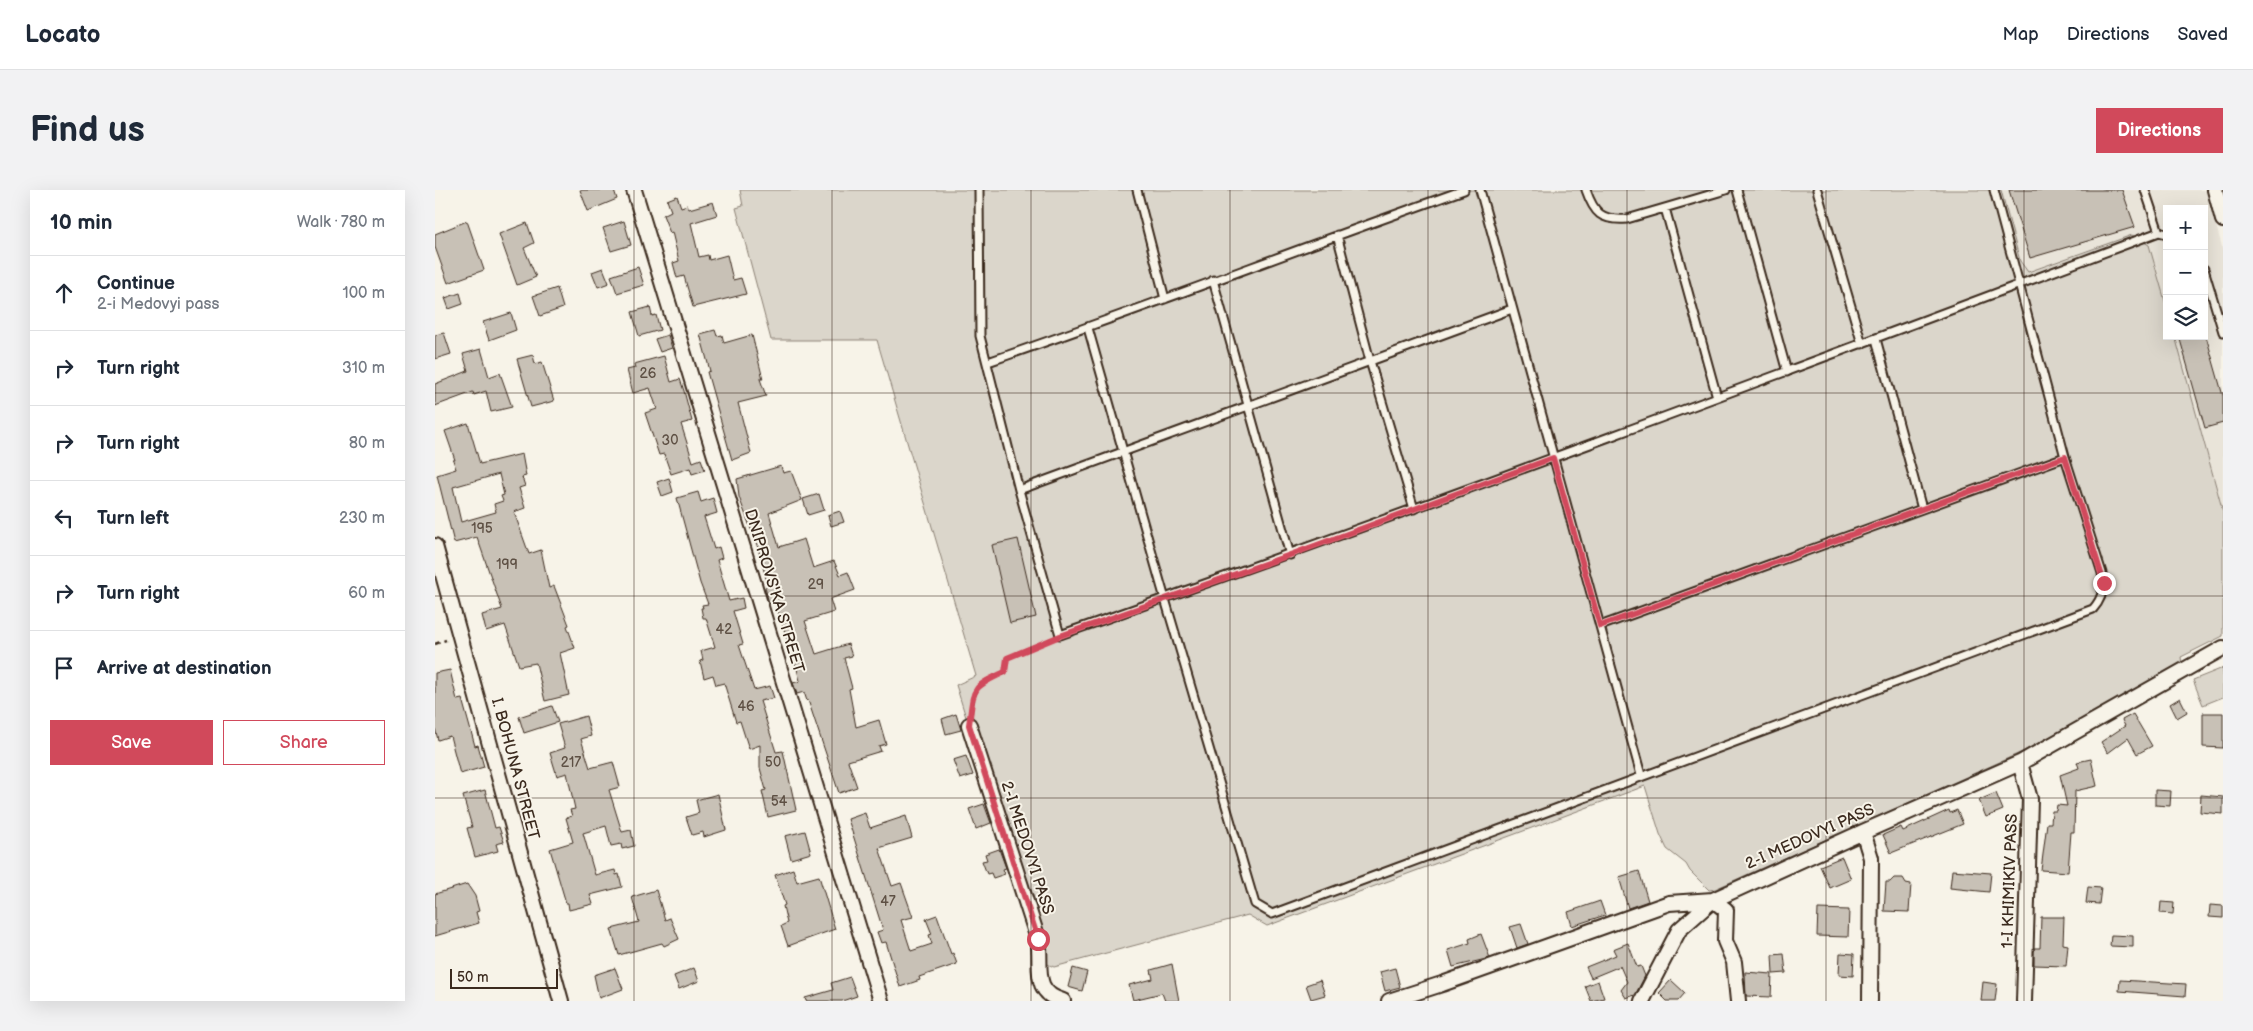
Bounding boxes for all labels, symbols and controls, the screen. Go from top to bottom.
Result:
text: Locato [25,20,100,49]
text: Map [2003,24,2039,45]
text: Directions [2067,24,2149,45]
text: Saved [2177,24,2228,45]
button: Directions [2096,108,2223,153]
text: Find us [30,109,145,152]
map controls [2163,205,2208,340]
button: + [2163,205,2208,250]
text: 10 min [50,210,112,235]
text: Walk · 780 m [297,213,385,232]
button: − [2163,250,2208,295]
text: Continue [97,272,175,295]
icon: ahead [50,279,78,307]
text: 100 m [342,284,385,303]
text: 2-i Medovyi pass [97,295,219,314]
button: layers [2163,295,2208,340]
icon: right [50,354,78,382]
text: Turn right [97,357,180,380]
text: 310 m [342,359,385,378]
house number: 26 [640,365,657,382]
icon: right [50,429,78,457]
text: Turn right [97,432,180,455]
house number: 30 [662,432,678,449]
text: 80 m [349,434,385,453]
icon: left [50,504,78,532]
text: Turn left [97,507,169,530]
street label: DNIPROVS'KA STREET [740,507,808,676]
text: 230 m [339,509,385,528]
house number: 195 [471,520,493,537]
house number: 199 [496,556,518,573]
route end [2093,572,2116,595]
house number: 29 [808,576,824,593]
icon: right [50,579,78,607]
text: Turn right [97,582,180,605]
text: 60 m [348,584,385,603]
house number: 42 [716,621,733,638]
icon: arrive [50,654,78,682]
text: Arrive at destination [97,657,272,680]
street label: I. BOHUNA STREET [487,696,543,842]
house number: 46 [737,698,755,715]
button: Save [50,720,213,765]
button: Share [223,720,385,765]
house number: 217 [561,754,581,771]
house number: 50 [765,754,781,771]
street label: 2-I MEDOVYI PASS [996,779,1058,917]
house number: 54 [771,793,788,810]
street label: 2-I MEDOVYI PASS [1743,800,1877,874]
street label: 1-I KHIMIKIV PASS [1998,813,2022,949]
house number: 47 [880,893,896,910]
route start [1027,928,1050,951]
scale bar [450,966,557,989]
text: 50 m [457,969,489,986]

